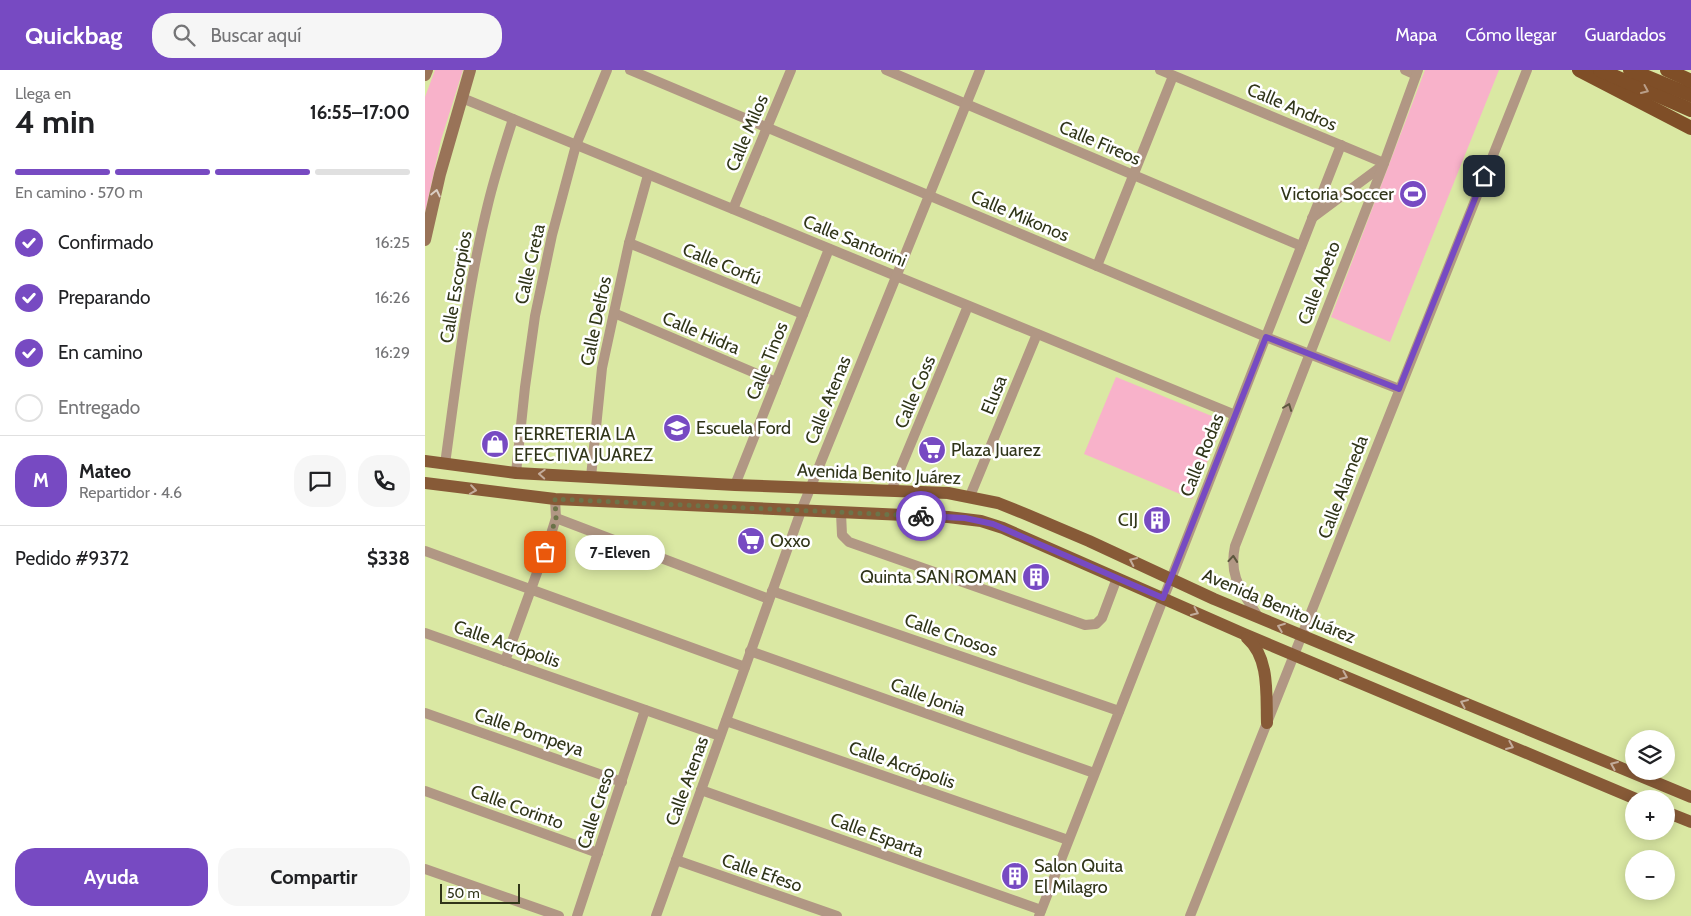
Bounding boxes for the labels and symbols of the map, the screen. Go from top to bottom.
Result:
street label: Calle Andros [1244,78,1340,136]
one-way arrow [1640,83,1649,94]
street label: Calle Milos [721,91,773,175]
street label: Calle Fireos [1056,116,1144,170]
pin [1463,155,1505,197]
sports icon: Victoria Soccer [1398,179,1428,209]
place label: Victoria Soccer [1281,183,1394,205]
street label: Calle Mikonos [968,185,1072,247]
one-way arrow [430,188,441,197]
street label: Calle Santorini [800,210,910,272]
street label: Calle Creta [510,221,550,306]
street label: Calle Escorpios [435,229,477,345]
street label: Calle Corfú [679,238,765,290]
street label: Calle Abeto [1293,238,1345,328]
street label: Calle Delfos [576,274,616,368]
street label: Calle Hidra [659,307,743,359]
street label: Calle Tinos [741,319,793,403]
street label: Calle Coss [890,352,940,432]
street label: Calle Atenas [800,353,856,447]
street label: Elusa [976,372,1012,418]
one-way arrow [1282,403,1292,412]
street label: Calle Rodas [1175,410,1229,500]
school or university icon: Escuela Ford [662,413,692,443]
place label: Escuela Ford [696,417,791,439]
place label: FERRETERIA LA EFECTIVA JUAREZ [514,423,653,466]
shop icon: FERRETERIA LA EFECTIVA JUAREZ [480,429,510,459]
street label: Calle Alameda [1313,432,1373,542]
supermarket icon: Plaza Juarez [917,435,947,465]
place label: Plaza Juarez [951,439,1041,461]
street label: Avenida Benito Juárez [796,459,962,489]
one-way arrow [538,469,546,480]
one-way arrow [469,484,478,494]
courier [896,491,946,541]
building icon: CIJ [1142,505,1172,535]
place label: CIJ [1118,509,1138,531]
supermarket icon: Oxxo [736,526,766,556]
place label: Oxxo [770,530,810,552]
pin [524,531,566,573]
callout: 7-Eleven [575,534,665,570]
one-way arrow [1227,555,1238,563]
one-way arrow [1129,557,1138,568]
building icon: Quinta SAN ROMAN [1021,562,1051,592]
street label: Avenida Benito Juárez [1199,564,1359,648]
place label: Quinta SAN ROMAN [860,566,1017,588]
one-way arrow [1190,606,1199,616]
street label: Calle Cnosos [901,609,1001,661]
street label: Calle Acrópolis [451,615,563,673]
one-way arrow [1277,623,1286,633]
one-way arrow [1339,670,1348,681]
street label: Calle Jonia [888,673,969,721]
one-way arrow [1460,698,1469,709]
street label: Calle Pompeya [472,703,587,761]
street label: Calle Atenas [661,733,713,829]
street label: Calle Acrópolis [846,736,958,794]
one-way arrow [1505,740,1514,750]
one-way arrow [1610,761,1619,772]
street label: Calle Creso [572,764,620,852]
street label: Calle Corinto [467,780,567,834]
street label: Calle Esparta [827,808,927,862]
street label: Calle Efeso [719,849,805,897]
place label: Salon Quita El Milagro [1034,855,1123,898]
building icon: Salon Quita El Milagro [1000,861,1030,891]
scale bar [440,881,520,904]

